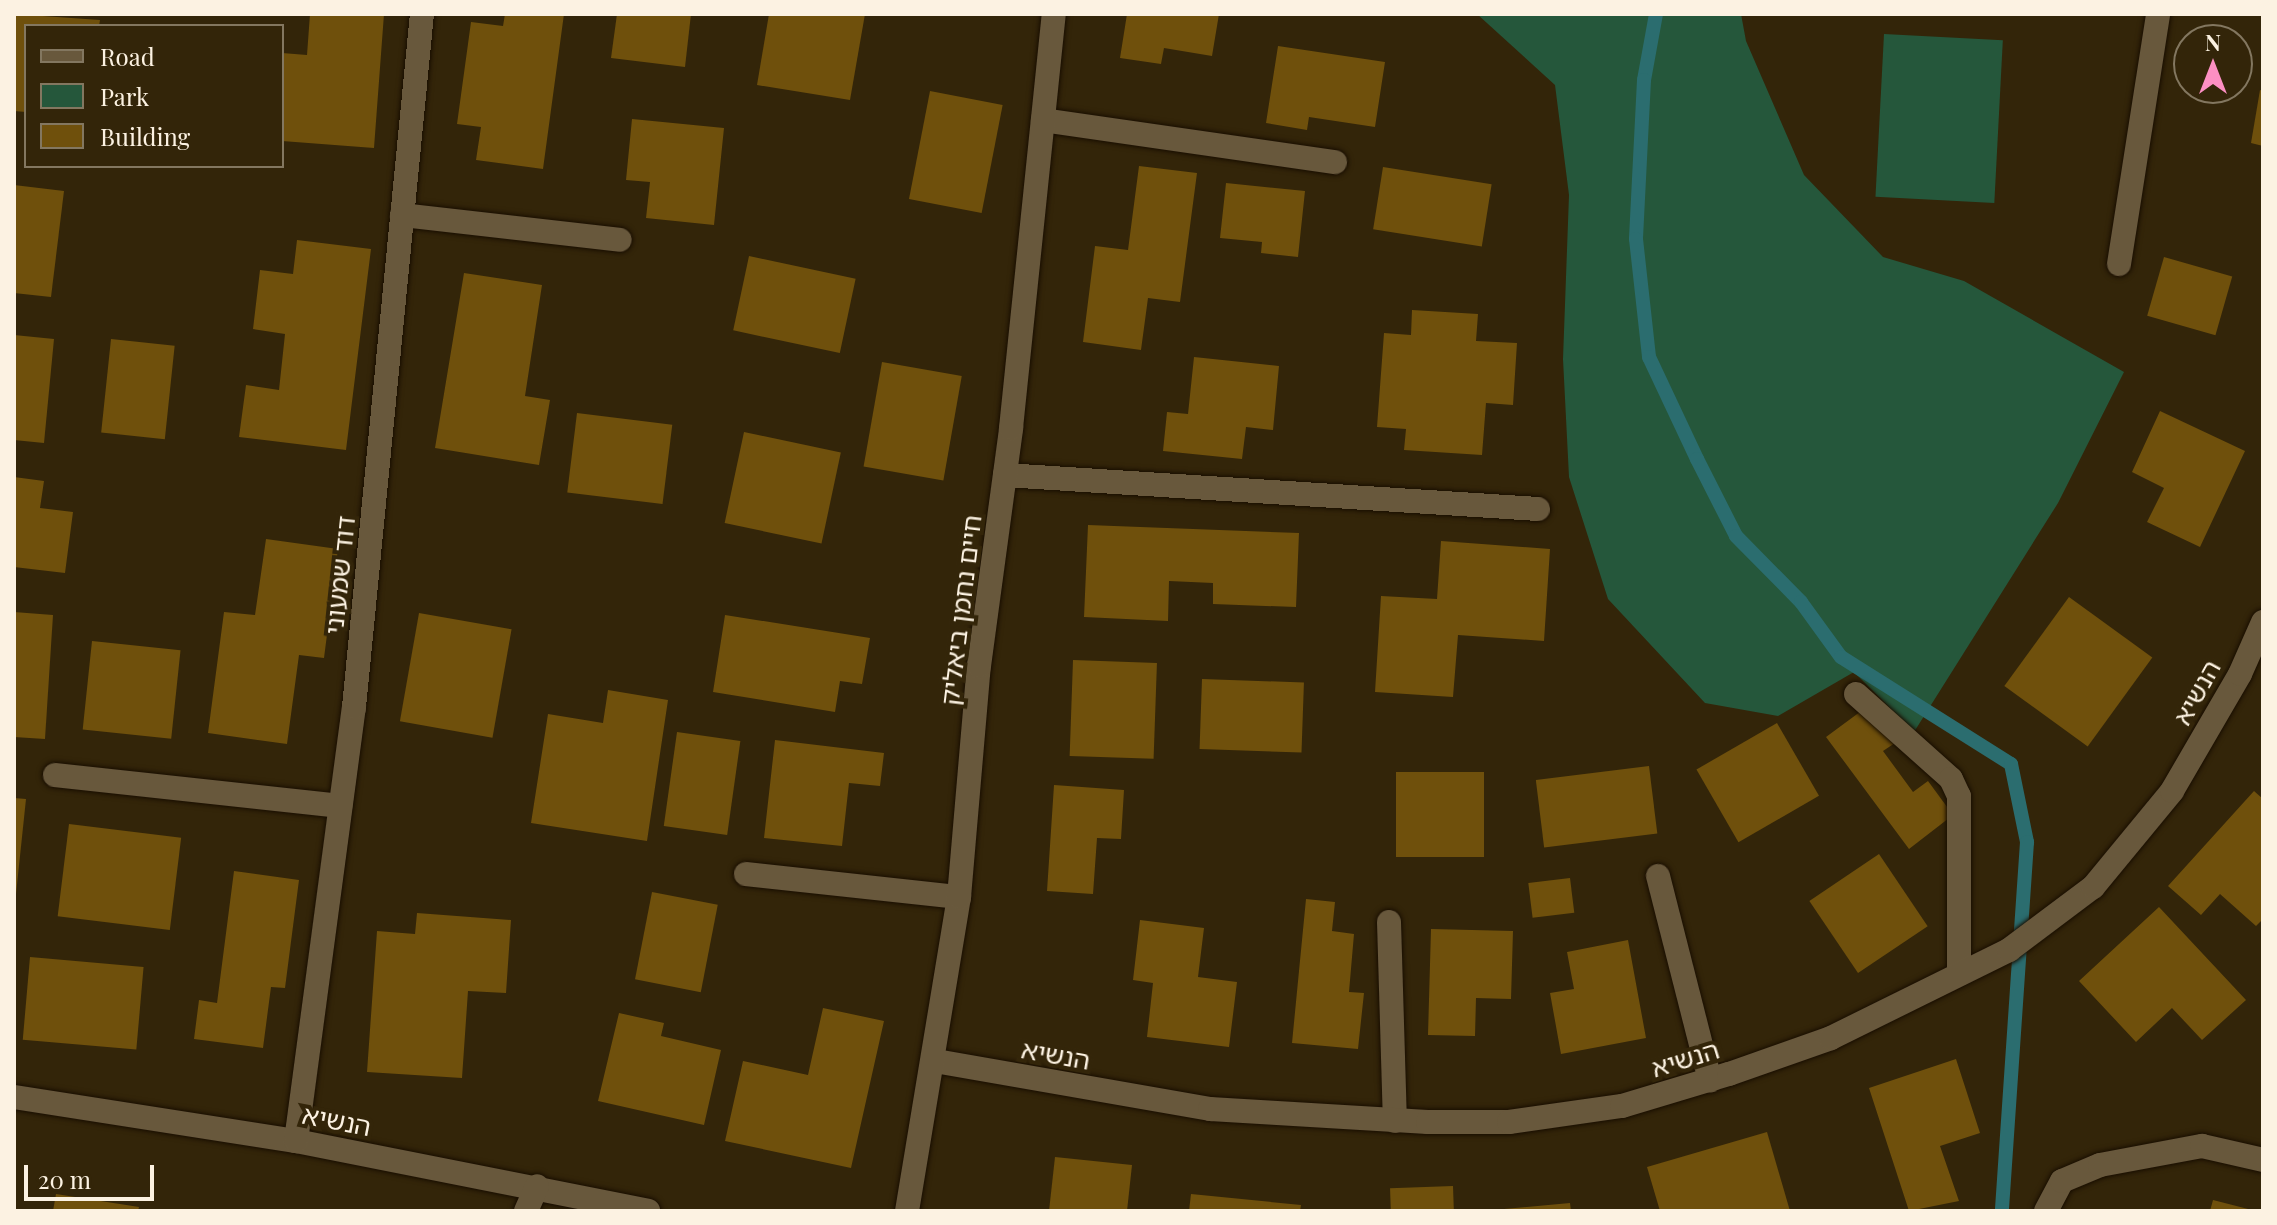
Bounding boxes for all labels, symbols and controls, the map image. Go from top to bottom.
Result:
legend [24,24,284,168]
north arrow [2173,24,2253,104]
text: N [2205,27,2221,57]
text: Road [100,40,155,72]
text: Park [100,80,149,112]
text: Building [100,120,190,152]
street label: חיים נחמן ביאליק [933,513,987,707]
street label: דוד שמעוני [317,514,361,636]
street label: הנשיא [2166,654,2226,730]
street label: הנשיא [1019,1033,1093,1075]
street label: הנשיא [1647,1033,1723,1083]
street label: הנשיא [300,1098,374,1142]
scale bar [28,1149,158,1199]
text: 20 m [38,1163,91,1195]

